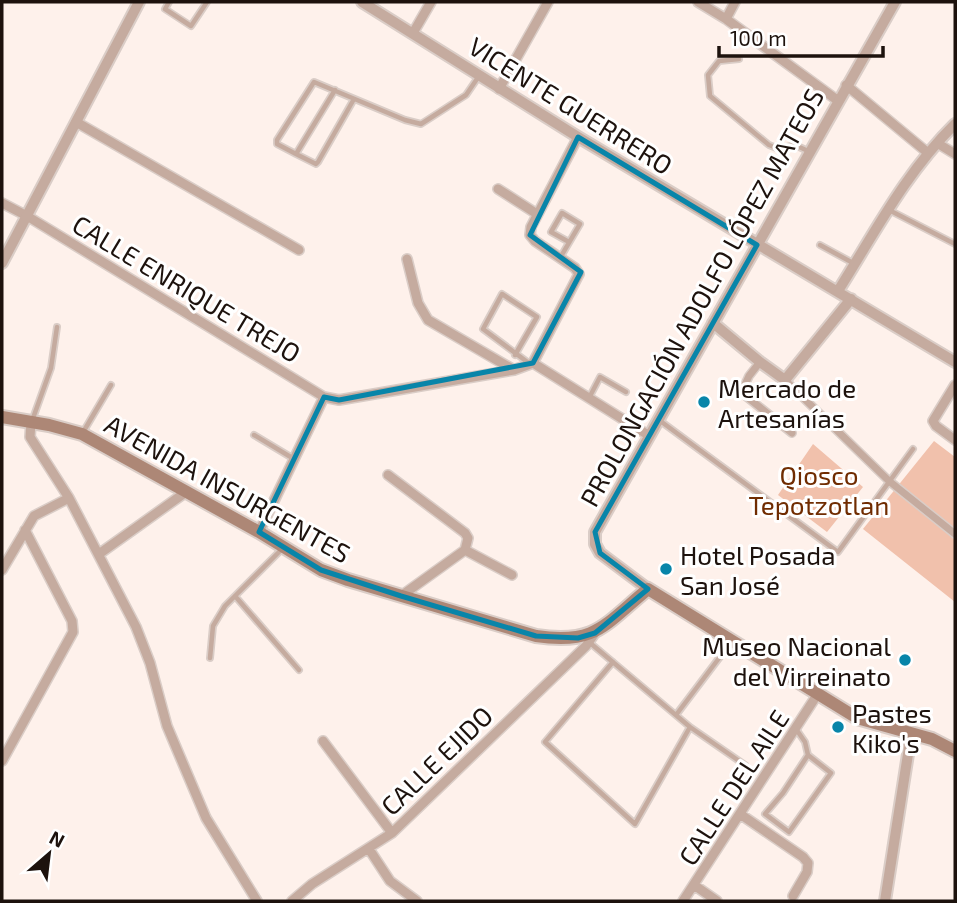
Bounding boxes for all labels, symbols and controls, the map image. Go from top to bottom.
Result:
scale bar [719,14,884,58]
text: 100 m [730,25,787,50]
street label: VICENTE GUERRERO [463,30,679,180]
street label: PROLONGACIÓN ADOLFO LÓPEZ MATEOS [573,83,829,511]
street label: CALLE ENRIQUE TREJO [67,208,307,368]
place label: Mercado de Artesanías [718,372,856,433]
marker: Mercado de Artesanías [696,394,712,410]
street label: AVENIDA INSURGENTES [100,408,356,568]
park label: Qiosco Tepotzotlan [749,459,889,520]
place label: Hotel Posada San José [680,539,835,600]
marker: Hotel Posada San José [658,561,674,577]
place label: Museo Nacional del Virreinato [702,630,891,691]
marker: Museo Nacional del Virreinato [897,652,913,668]
place label: Pastes Kiko's [852,697,932,758]
street label: CALLE EJIDO [374,699,498,821]
street label: CALLE DEL AILE [671,704,795,870]
marker: Pastes Kiko's [830,719,846,735]
north arrow [14,819,84,889]
text: N [46,825,69,852]

